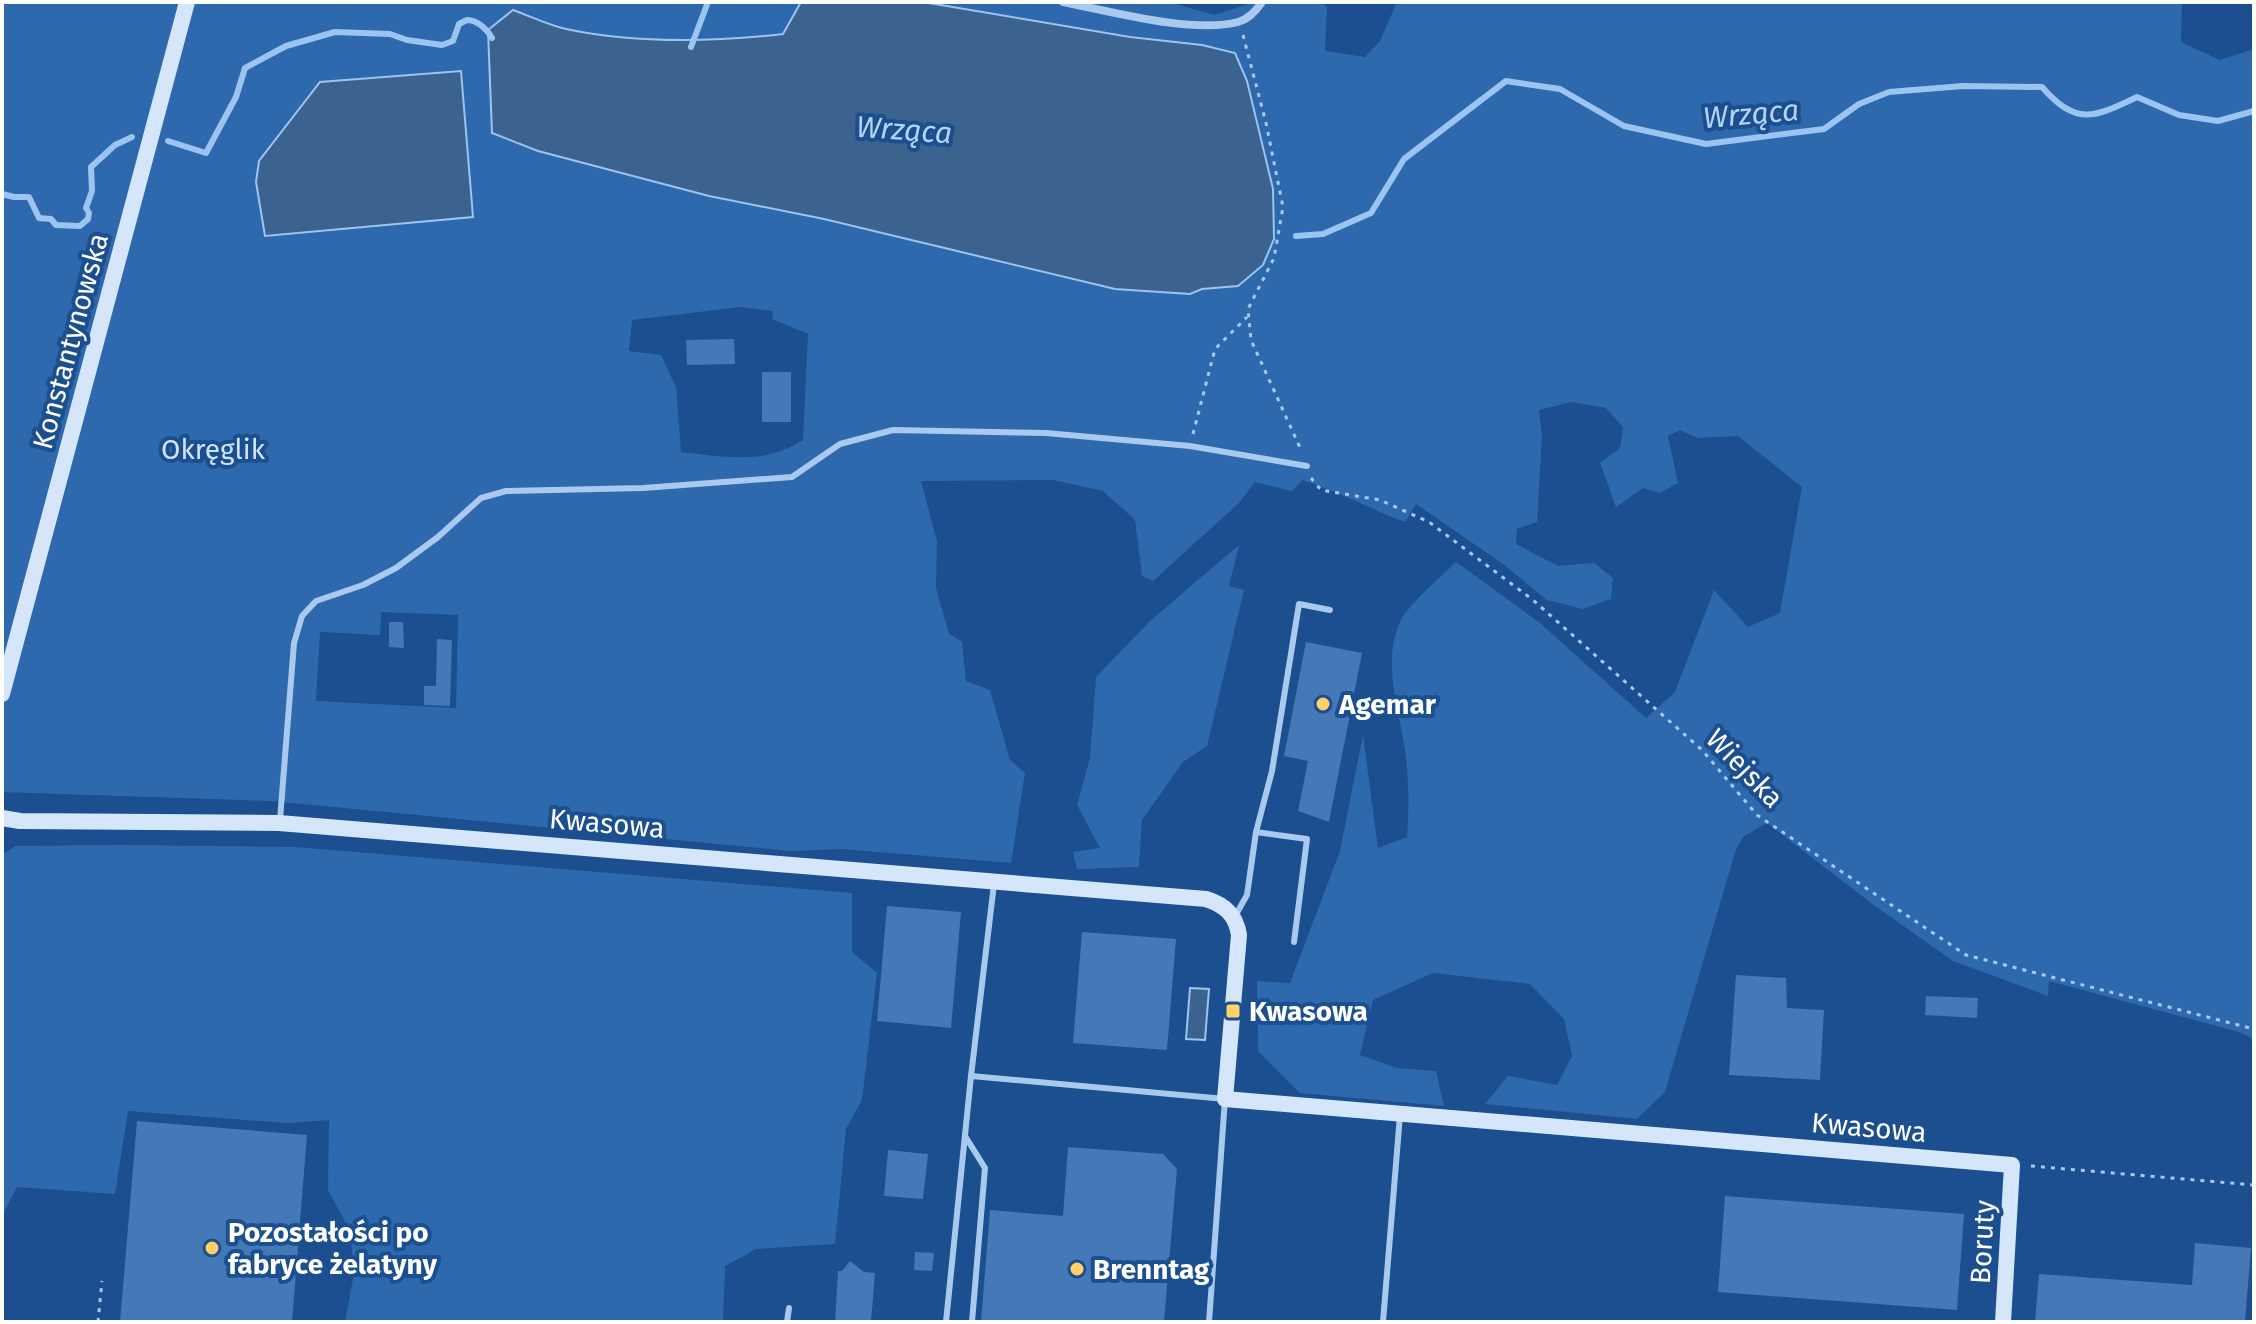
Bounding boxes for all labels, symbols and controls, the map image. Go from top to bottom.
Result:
water label: Wrząca [1702,92,1800,136]
water label: Wrząca [855,109,953,151]
street label: Konstantynowska [26,229,115,453]
park label: Okręglik [161,433,266,466]
place label: Agemar [1338,688,1437,721]
marker: Agemar [1314,695,1332,713]
street label: Wiejska [1699,722,1790,814]
street label: Kwasowa [548,802,666,845]
place label: Kwasowa [1249,995,1368,1028]
marker: Kwasowa [1224,1002,1242,1020]
street label: Kwasowa [1810,1106,1928,1149]
street label: Boruty [1964,1199,2001,1285]
place label: Pozostałości po fabryce żelatyny [228,1216,438,1281]
marker: Pozostałości po fabryce żelatyny [203,1239,221,1257]
place label: Brenntag [1093,1253,1210,1286]
marker: Brenntag [1068,1260,1086,1278]

